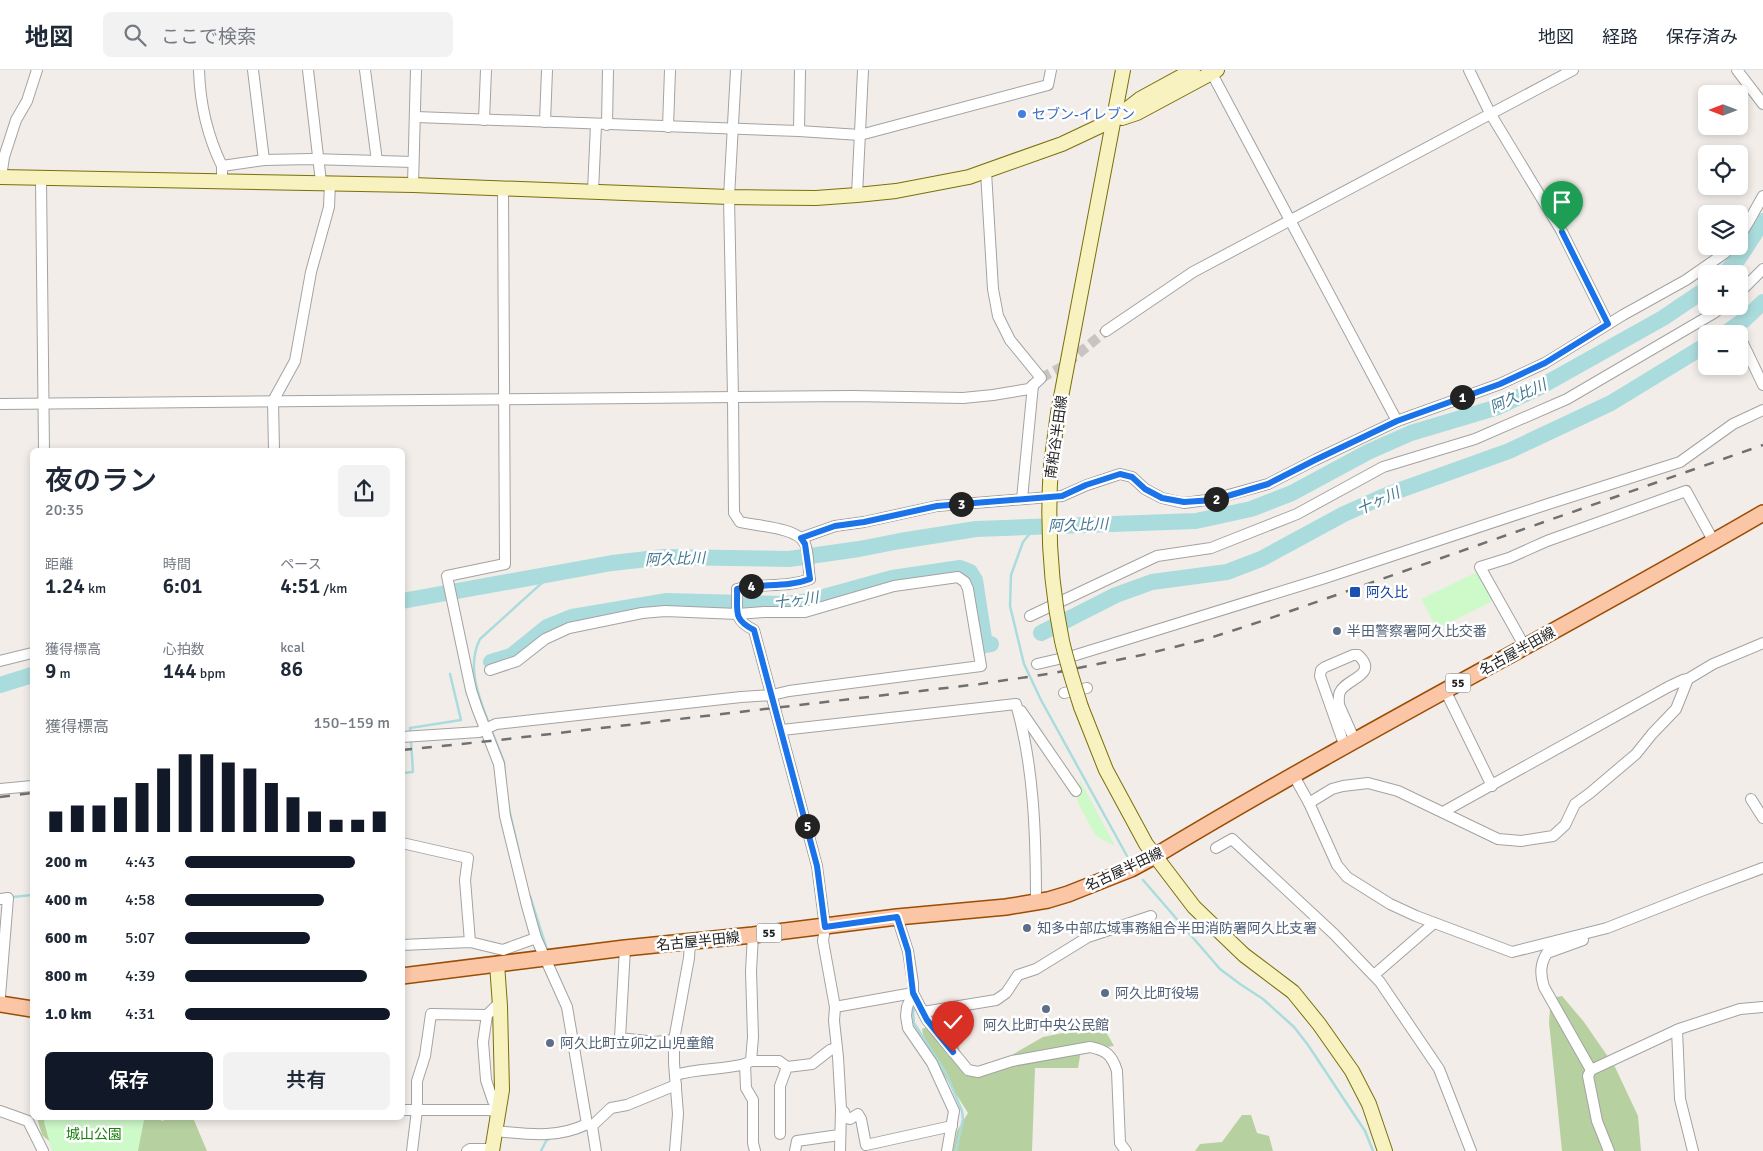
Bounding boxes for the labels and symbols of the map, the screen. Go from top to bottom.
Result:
north arrow [1698,85,1748,135]
place label: セブン-イレブン [1032,106,1135,123]
marker: セブン-イレブン [1016,108,1028,120]
pin [1541,181,1583,232]
water label: 阿久比川 [1487,375,1551,416]
pin: 1 [1450,384,1474,410]
street label: 南粕谷半田線 [1042,394,1071,480]
water label: 十ヶ川 [1354,483,1404,518]
pin: 2 [1204,486,1228,512]
pin: 3 [948,492,974,516]
water label: 阿久比川 [1048,515,1110,535]
water label: 阿久比川 [645,549,707,569]
pin: 4 [738,574,764,598]
place label: 阿久比 [1366,584,1408,601]
marker: 阿久比 [1348,585,1362,599]
water label: 十ヶ川 [773,588,821,612]
place label: 半田警察署阿久比交番 [1347,623,1487,640]
street label: 名古屋半田線 [1476,624,1558,679]
marker: 半田警察署阿久比交番 [1331,625,1343,637]
road number: 55 [1446,674,1470,692]
pin: 5 [794,814,820,838]
street label: 名古屋半田線 [1083,844,1166,895]
place label: 知多中部広域事務組合半田消防署阿久比支署 [1037,920,1317,937]
marker: 知多中部広域事務組合半田消防署阿久比支署 [1021,922,1033,934]
road number: 55 [756,924,782,942]
street label: 名古屋半田線 [655,929,741,954]
place label: 阿久比町役場 [1115,985,1199,1002]
marker: 阿久比町役場 [1099,987,1111,999]
pin [932,1001,974,1052]
marker: 阿久比町中央公民館 [1040,1003,1052,1015]
place label: 阿久比町中央公民館 [983,1017,1109,1034]
place label: 阿久比町立卯之山児童館 [560,1035,714,1052]
marker: 阿久比町立卯之山児童館 [544,1037,556,1049]
park label: 城山公園 [66,1126,122,1143]

